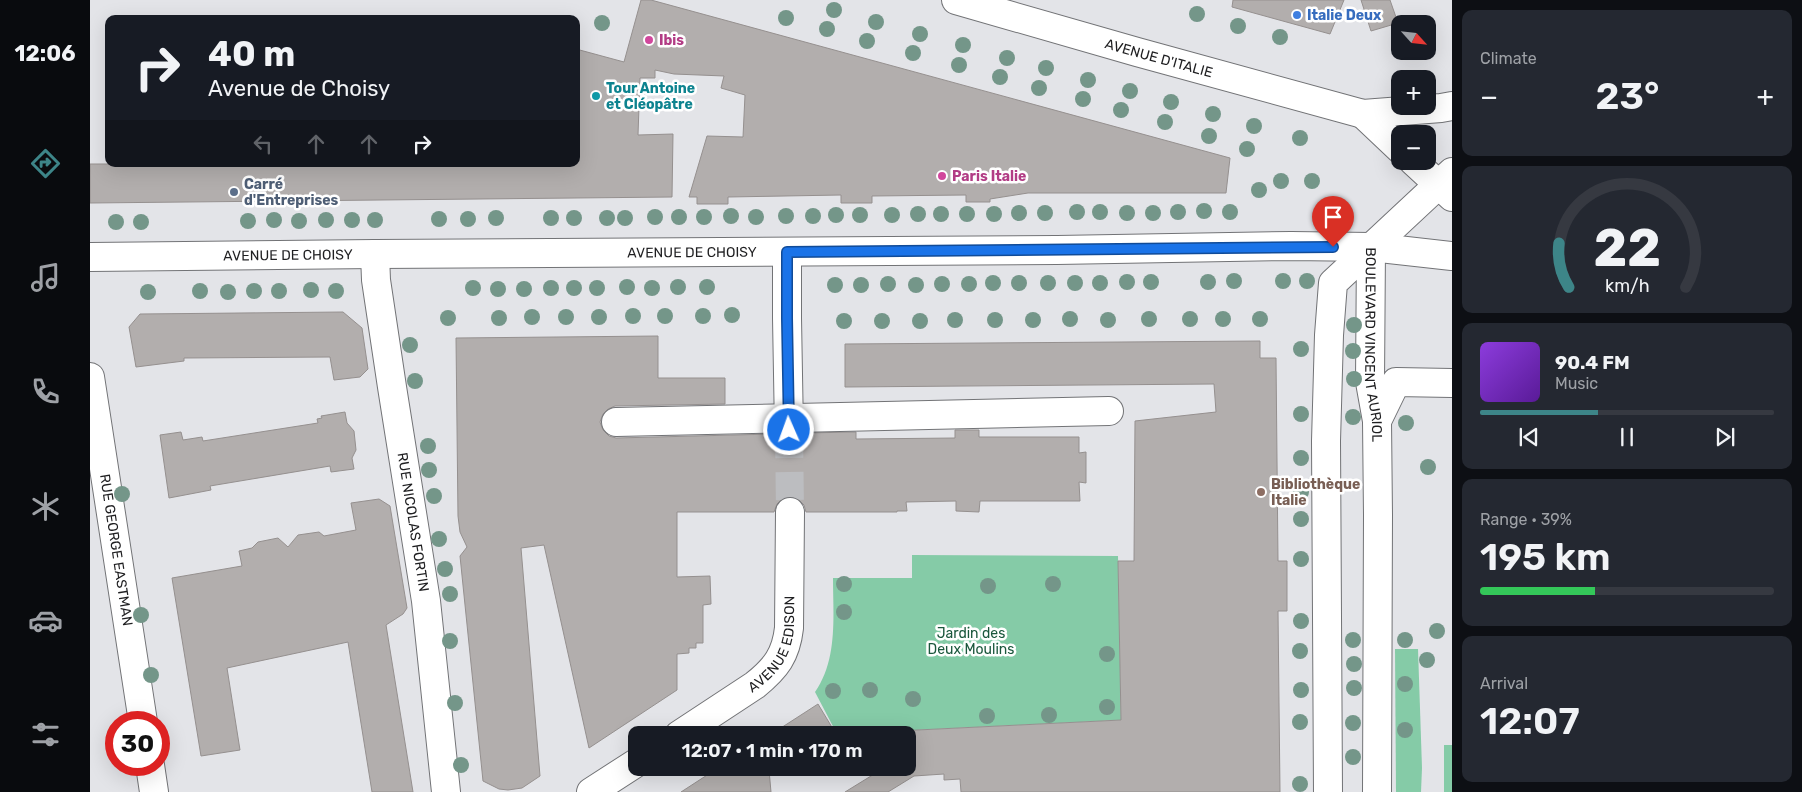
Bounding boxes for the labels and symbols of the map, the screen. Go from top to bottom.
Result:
place label: Italie Deux [1307,7,1382,24]
marker: Italie Deux [1291,9,1303,21]
north arrow [1391,15,1436,60]
place label: Ibis [659,32,684,49]
marker: Ibis [643,34,655,46]
street label: AVENUE D'ITALIE [1103,35,1215,81]
place label: Tour Antoine et Cléopâtre [606,80,695,113]
marker: Tour Antoine et Cléopâtre [590,90,602,102]
place label: Paris Italie [952,168,1026,185]
marker: Paris Italie [936,170,948,182]
place label: Carré d'Entreprises [244,176,339,209]
marker: Carré d'Entreprises [228,186,240,198]
pin [1312,196,1354,247]
street label: AVENUE DE CHOISY [627,244,757,262]
street label: AVENUE DE CHOISY [223,246,353,265]
street label: BOULEVARD VINCENT AURIOL [1361,247,1385,442]
position arrow [762,403,814,455]
street label: RUE NICOLAS FORTIN [394,451,432,593]
street label: RUE GEORGE EASTMAN [96,473,136,627]
place label: Bibliothèque Italie [1271,476,1360,509]
marker: Bibliothèque Italie [1255,486,1267,498]
street label: AVENUE EDISON [745,596,798,696]
park label: Jardin des Deux Moulins [928,625,1014,658]
speed limit sign: 30 [105,711,170,776]

